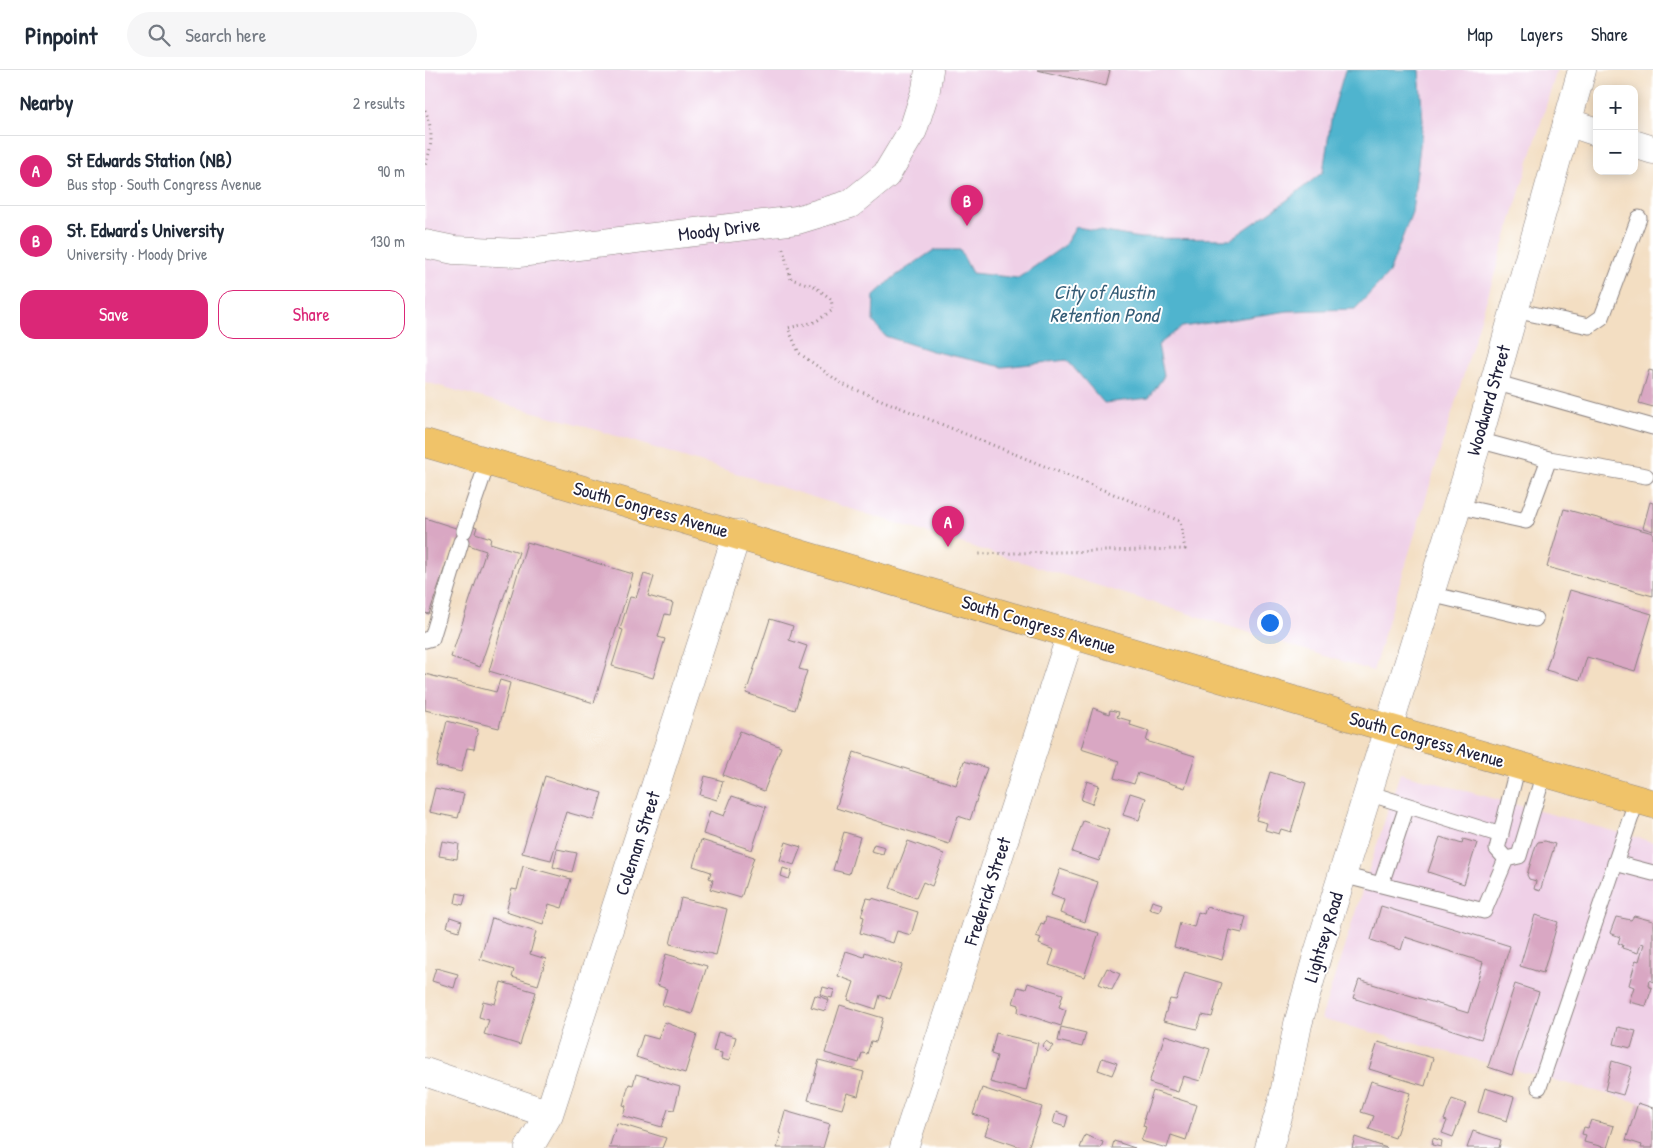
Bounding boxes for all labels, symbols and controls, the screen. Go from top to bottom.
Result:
search box [127,12,477,57]
text: Pinpoint [25,19,97,51]
icon: search [145,21,173,49]
text: Search here [185,22,266,48]
text: Map [1467,22,1493,47]
text: Layers [1521,22,1563,47]
text: Share [1591,22,1628,47]
map controls [1593,85,1638,175]
button: + [1593,85,1638,130]
text: Nearby [20,88,73,117]
text: 2 results [353,92,405,114]
button: − [1593,130,1638,175]
text: St Edwards Station (NB) [67,147,232,173]
text: A [32,160,40,182]
text: 90 m [377,160,405,182]
text: Bus stop · South Congress Avenue [67,173,262,195]
pin: B [951,185,983,226]
street label: Moody Drive [677,211,762,247]
text: St. Edward's University [67,217,224,243]
text: B [32,230,40,252]
text: 130 m [370,230,405,252]
text: University · Moody Drive [67,243,207,265]
water label: City of Austin Retention Pond [1050,278,1161,328]
button: Save [20,290,208,339]
button: Share [218,290,405,339]
street label: Woodward Street [1460,341,1516,458]
street label: South Congress Avenue [570,474,732,544]
pin: A [932,506,964,547]
street label: South Congress Avenue [959,588,1120,660]
your location [1257,610,1283,636]
street label: South Congress Avenue [1346,704,1508,774]
street label: Coleman Street [608,787,666,898]
street label: Frederick Street [957,833,1017,949]
street label: Lightsey Road [1297,888,1349,985]

